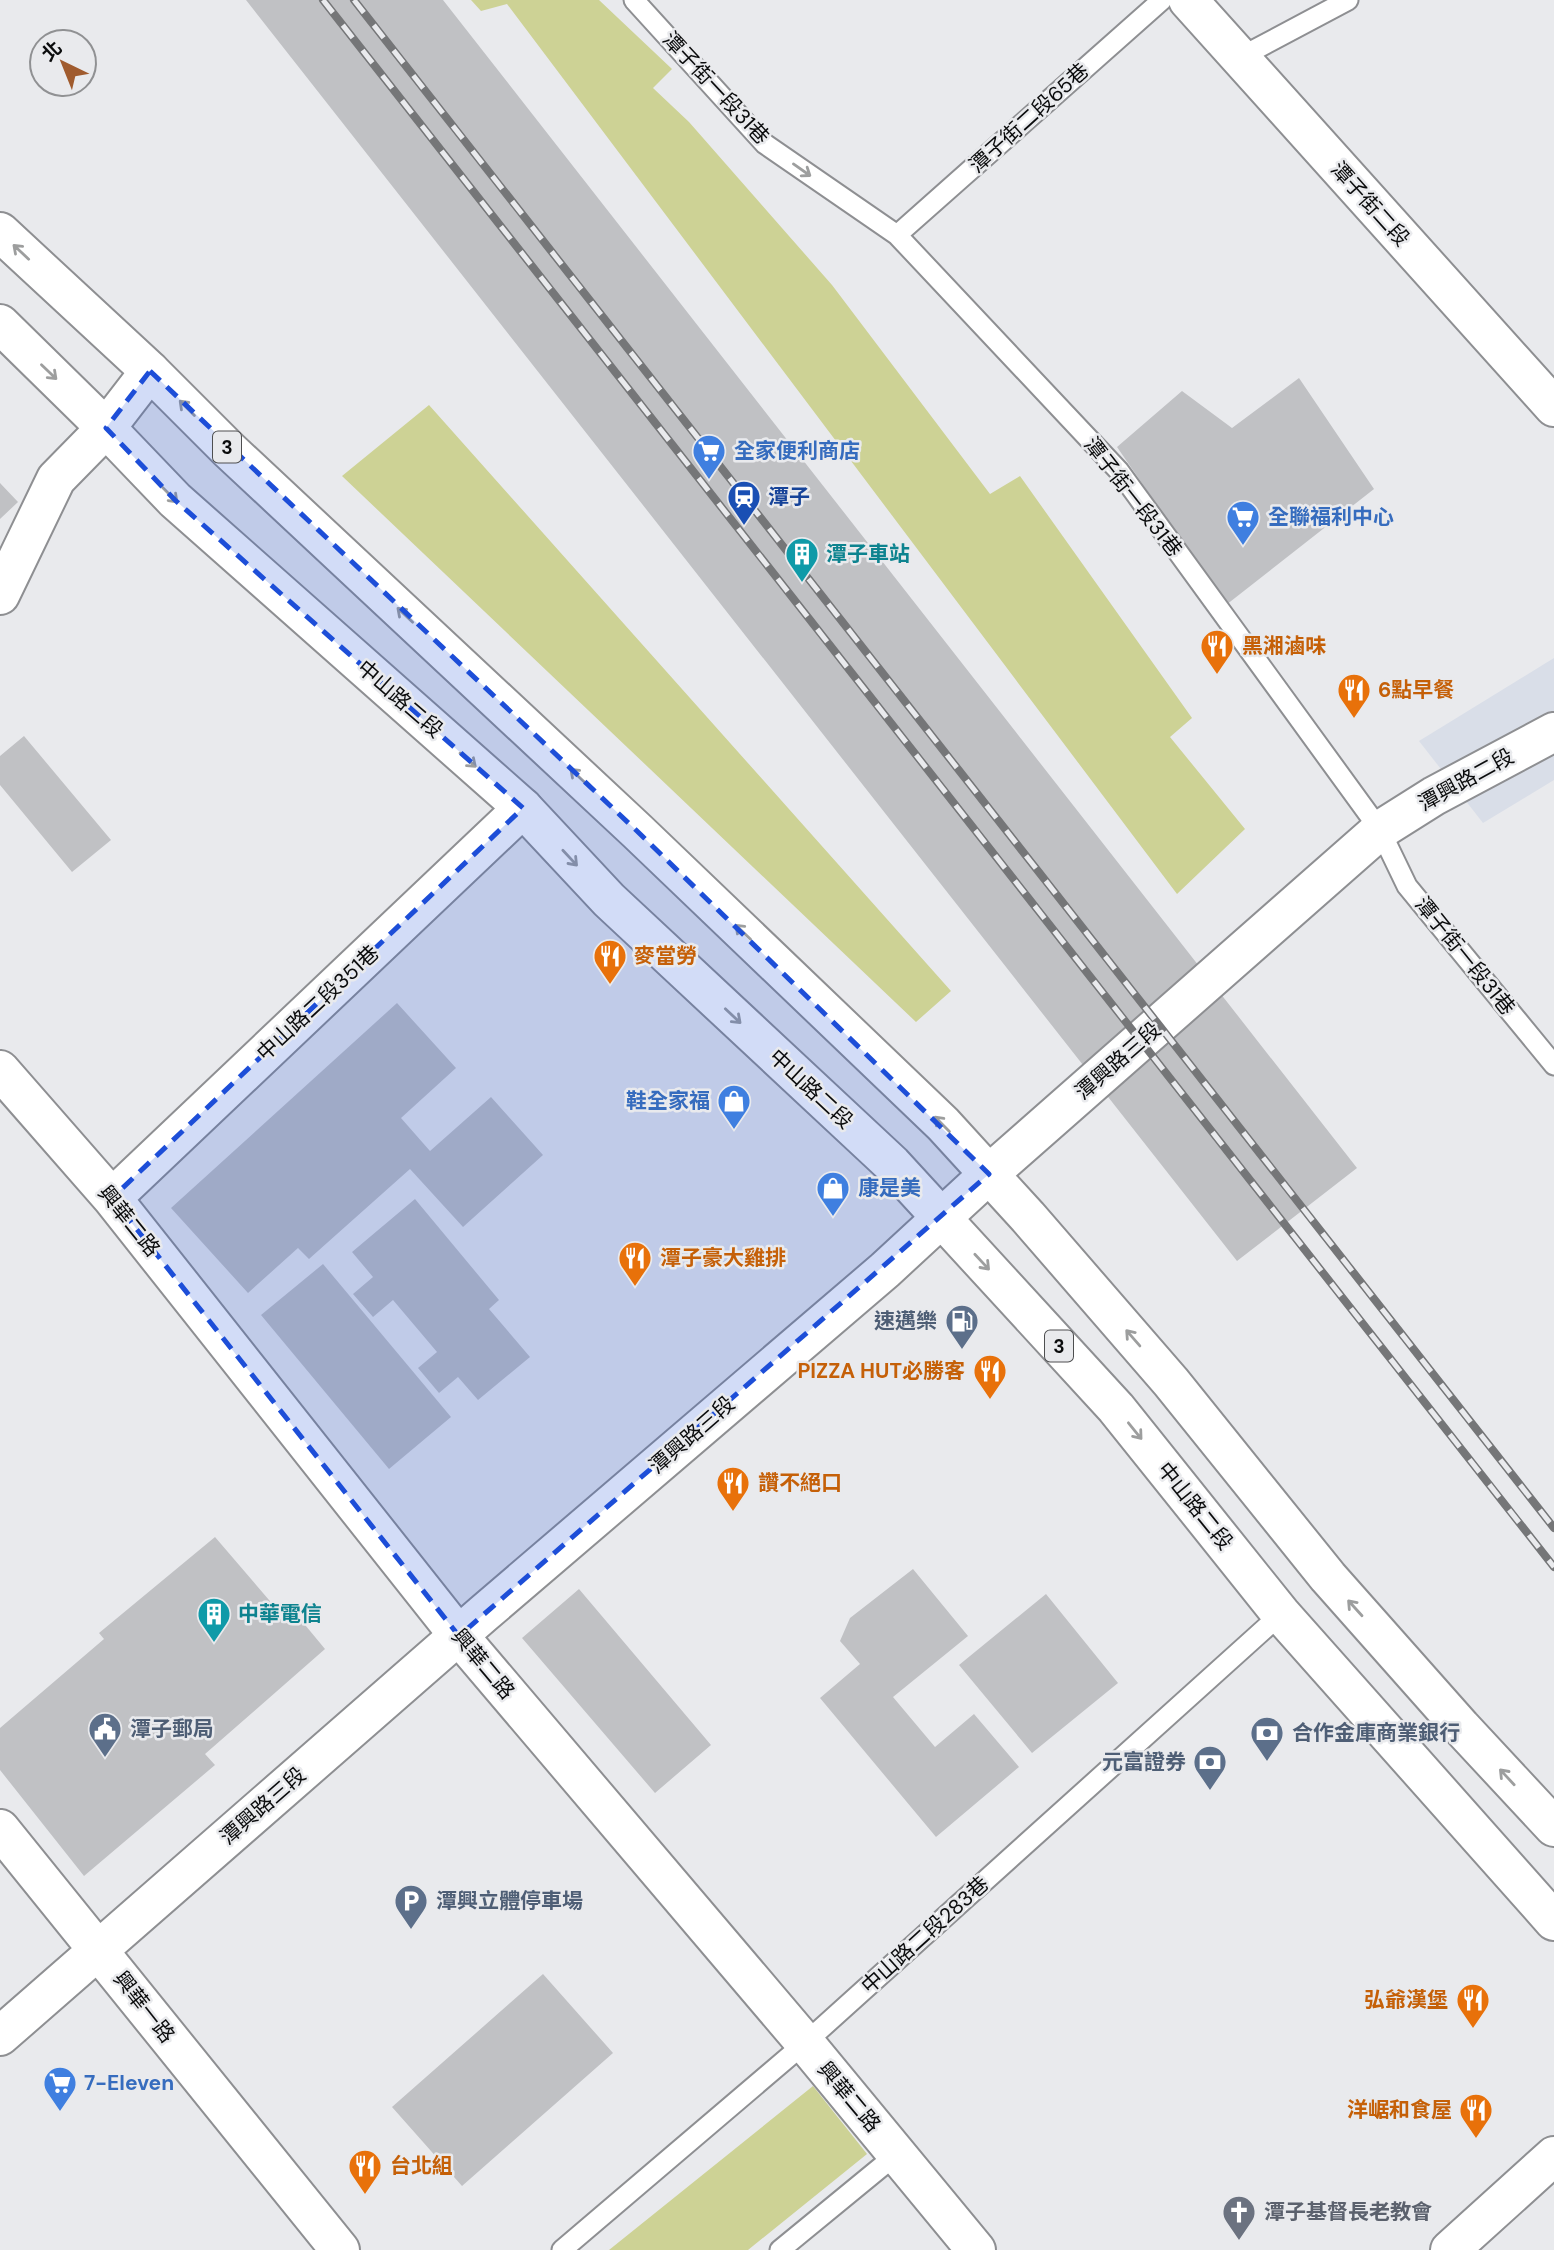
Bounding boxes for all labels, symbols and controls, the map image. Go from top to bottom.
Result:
street label: 潭子街一段31巷 [656,26,776,150]
north arrow [28,28,98,98]
text: 北 [36,35,67,67]
street label: 潭子街二段65巷 [963,57,1095,179]
street label: 潭子街二段 [1324,156,1416,252]
one-way arrow [792,163,811,177]
one-way arrow [13,243,30,260]
one-way arrow [40,363,57,380]
one-way arrow [179,399,196,416]
street label: 潭子街一段31巷 [1077,431,1189,563]
road number: 3 [213,432,241,462]
supermarket icon: 全家便利商店 [690,432,728,481]
place label: 全家便利商店 [734,437,860,465]
station icon: 潭子 [725,478,763,527]
place label: 潭子 [768,483,810,511]
one-way arrow [161,486,178,503]
supermarket icon: 全聯福利中心 [1224,498,1262,547]
place label: 全聯福利中心 [1268,503,1394,531]
building icon: 潭子車站 [783,535,821,584]
place label: 潭子車站 [826,540,910,568]
one-way arrow [396,607,414,623]
restaurant icon: 黑湘滷味 [1198,627,1236,676]
place label: 黑湘滷味 [1242,632,1326,660]
street label: 中山路二段 [351,654,449,744]
restaurant icon: 6點早餐 [1335,671,1373,720]
place label: 6點早餐 [1378,676,1454,704]
street label: 潭興路二段 [1413,742,1519,818]
one-way arrow [459,752,477,768]
one-way arrow [569,768,587,784]
one-way arrow [561,849,578,866]
street label: 潭子街一段31巷 [1409,891,1521,1021]
one-way arrow [735,924,752,941]
restaurant icon: 麥當勞 [591,937,629,986]
street label: 中山路二段351巷 [251,939,385,1067]
place label: 麥當勞 [634,942,697,970]
one-way arrow [724,1008,742,1024]
street label: 潭興路三段 [1069,1016,1167,1106]
street label: 中山路二段 [763,1043,859,1135]
shop icon: 鞋全家福 [715,1082,753,1131]
place label: 鞋全家福 [626,1087,710,1115]
one-way arrow [934,1116,951,1133]
shop icon: 康是美 [814,1169,852,1218]
place label: 康是美 [858,1174,921,1202]
street label: 興華二路 [92,1180,166,1262]
restaurant icon: 潭子豪大雞排 [616,1239,654,1288]
place label: 潭子豪大雞排 [660,1244,786,1272]
one-way arrow [973,1253,990,1270]
fuel station icon: 速邁樂 [943,1302,981,1351]
place label: 速邁樂 [874,1307,937,1335]
one-way arrow [1125,1329,1141,1347]
road number: 3 [1045,1330,1073,1362]
restaurant icon: PIZZA HUT必勝客 [971,1352,1009,1401]
place label: PIZZA HUT必勝客 [797,1357,965,1385]
street label: 潭興路三段 [643,1390,741,1480]
one-way arrow [1127,1421,1142,1439]
street label: 中山路二段 [1151,1456,1239,1556]
restaurant icon: 讚不絕口 [714,1464,752,1513]
place label: 讚不絕口 [758,1469,842,1497]
building icon: 中華電信 [195,1595,233,1644]
one-way arrow [1347,1599,1363,1617]
place label: 中華電信 [238,1600,322,1628]
street label: 興華二路 [445,1623,521,1705]
public building icon: 潭子郵局 [86,1710,124,1759]
bank icon: 合作金庫商業銀行 [1248,1714,1286,1763]
place label: 潭子郵局 [130,1715,214,1743]
place label: 合作金庫商業銀行 [1292,1719,1460,1747]
bank icon: 元富證券 [1191,1743,1229,1792]
place label: 元富證券 [1102,1748,1186,1776]
street label: 潭興路三段 [214,1761,312,1851]
one-way arrow [1499,1769,1516,1786]
street label: 中山路二段283巷 [855,1870,995,2000]
parking icon: 潭興立體停車場 [392,1882,430,1931]
place label: 潭興立體停車場 [436,1887,583,1915]
street label: 興華一路 [107,1965,181,2049]
restaurant icon: 弘爺漢堡 [1454,1981,1492,2030]
place label: 弘爺漢堡 [1364,1986,1448,2014]
street label: 興華二路 [811,2056,887,2138]
supermarket icon: 7-Eleven [41,2064,79,2113]
place label: 7-Eleven [84,2069,174,2097]
restaurant icon: 洋崌和食屋 [1457,2091,1495,2140]
place label: 洋崌和食屋 [1347,2096,1452,2124]
restaurant icon: 台北組 [346,2147,384,2196]
place label: 台北組 [390,2152,453,2180]
church icon: 潭子基督長老教會 [1220,2193,1258,2242]
place label: 潭子基督長老教會 [1264,2198,1432,2226]

